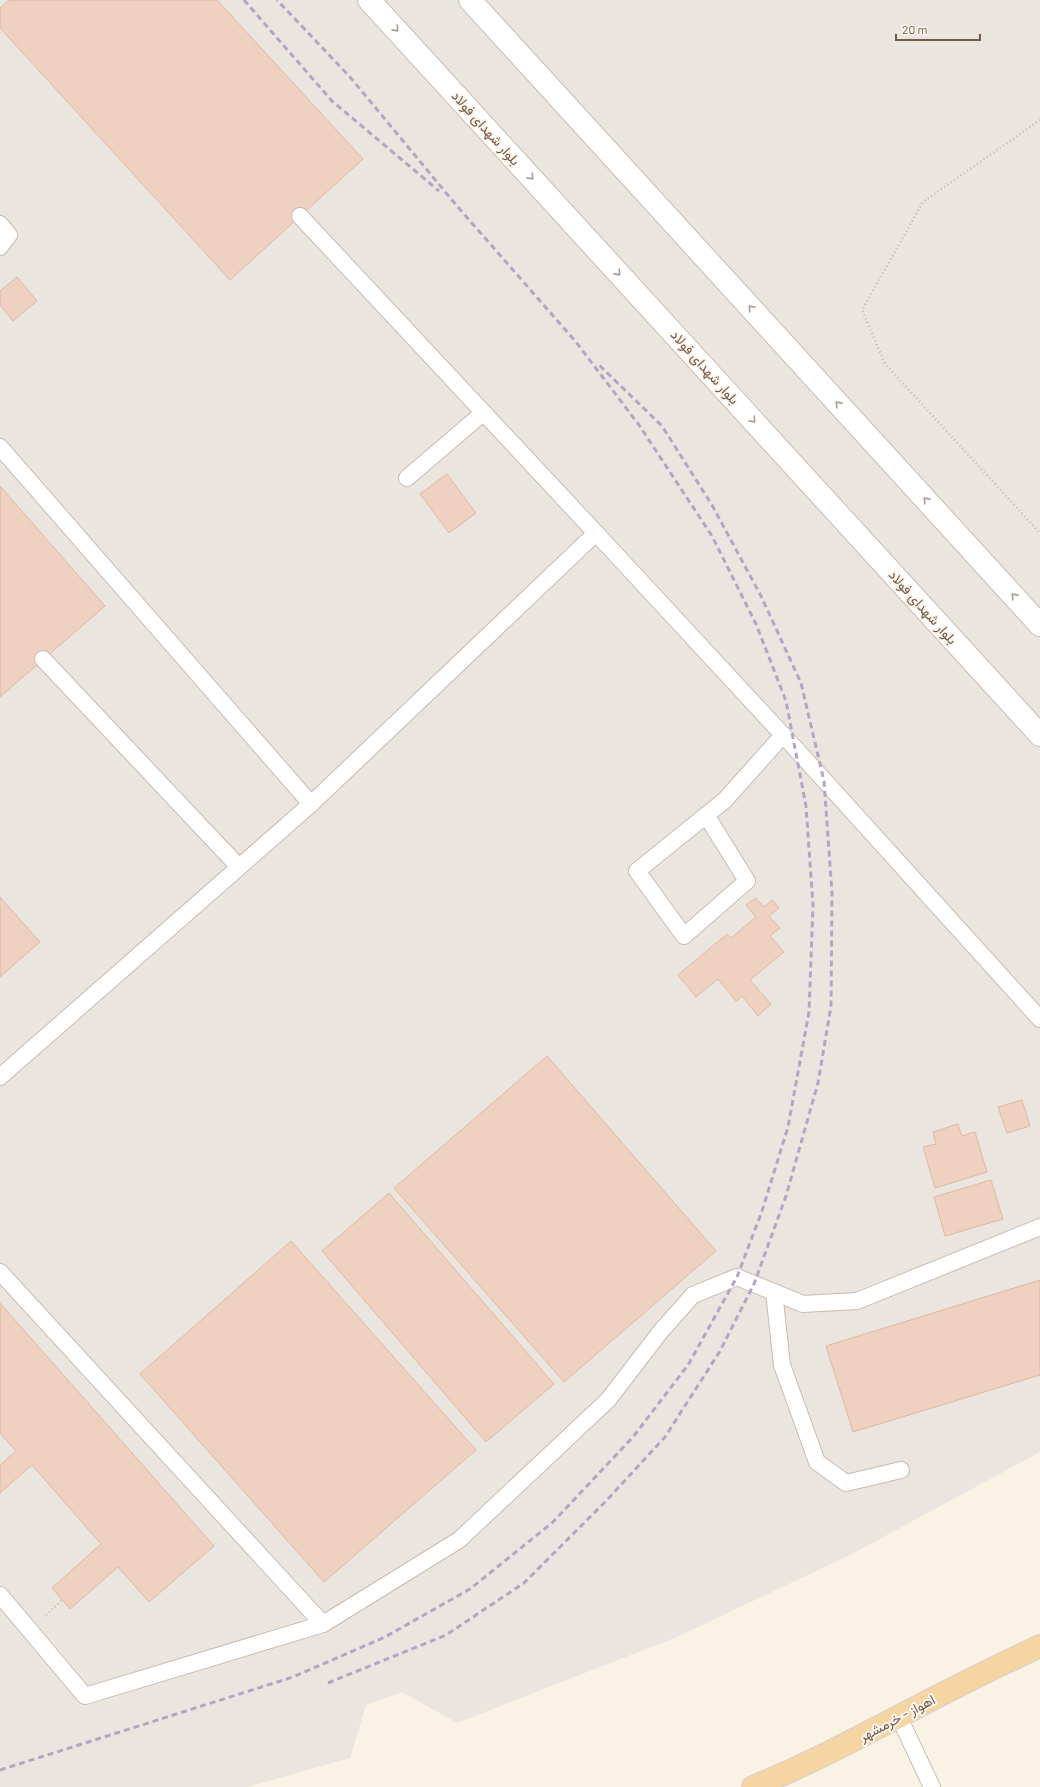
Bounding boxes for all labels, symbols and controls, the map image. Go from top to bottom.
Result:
scale bar [896,16,980,42]
text: 20 m [902,22,928,36]
one-way arrow [391,24,399,32]
street label: بلوار شهدای فولاد [448,87,524,169]
one-way arrow [526,172,533,179]
one-way arrow [614,268,621,275]
one-way arrow [748,305,756,313]
street label: بلوار شهدای فولاد [667,326,743,408]
one-way arrow [836,401,843,409]
one-way arrow [748,415,756,423]
one-way arrow [923,497,931,505]
street label: بلوار شهدای فولاد [885,566,961,648]
one-way arrow [1011,593,1018,601]
street label: اهواز - خرمشهر [855,1690,938,1746]

